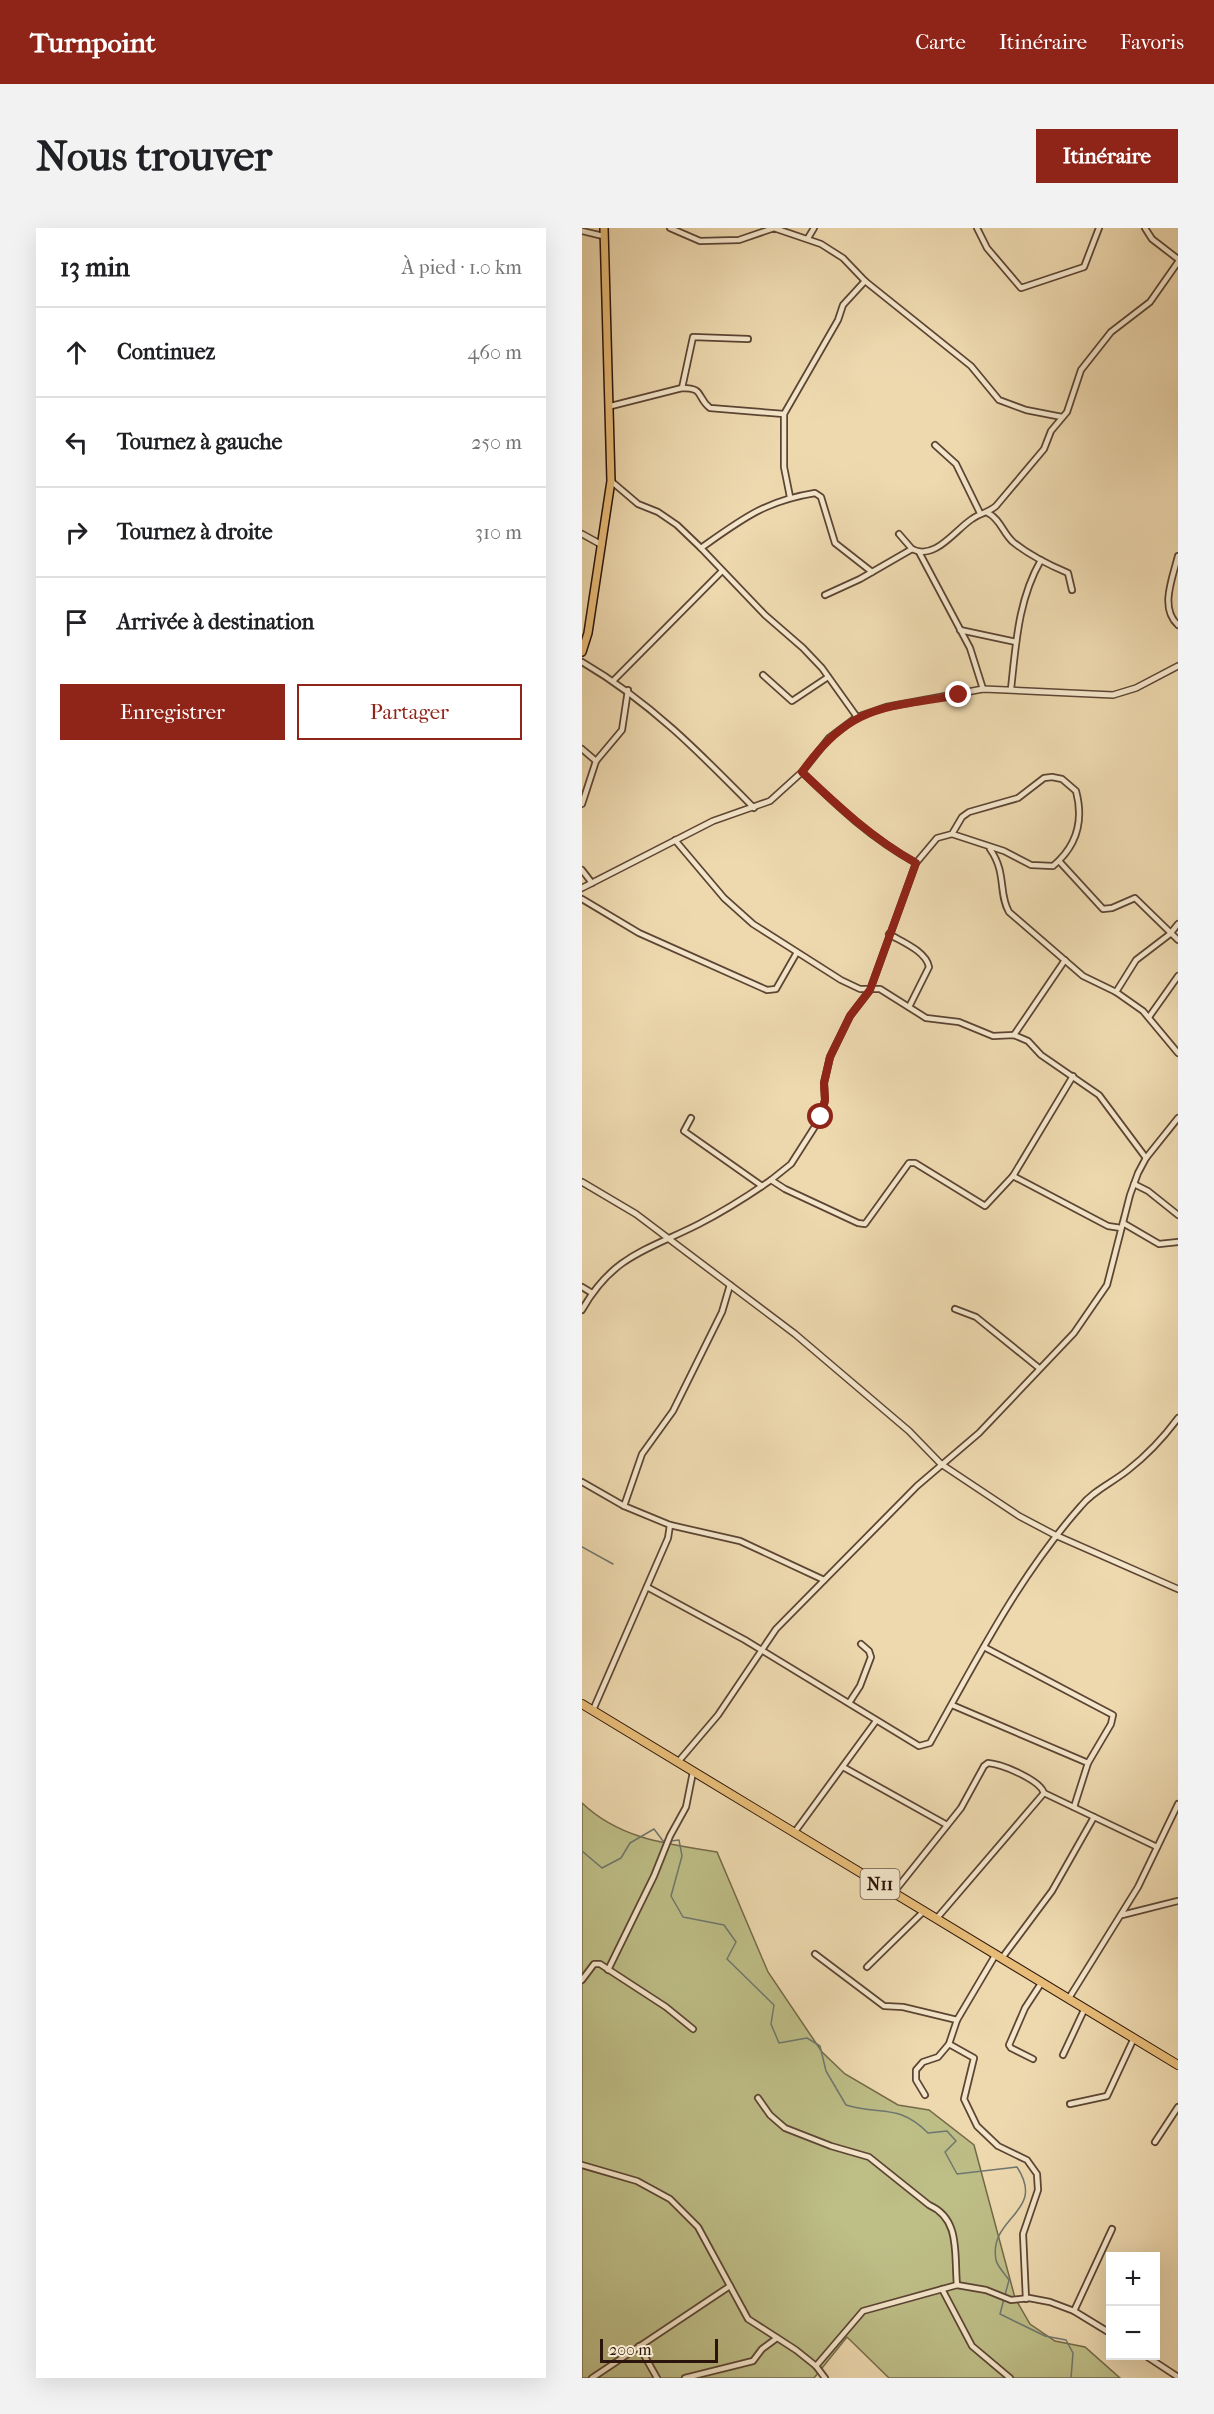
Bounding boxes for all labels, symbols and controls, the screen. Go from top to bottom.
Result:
text: Turnpoint [30,26,156,59]
text: Carte [915,30,966,54]
text: Itinéraire [999,30,1087,54]
text: Favoris [1120,30,1184,54]
button: Itinéraire [1036,129,1178,183]
text: Nous trouver [36,132,272,181]
text: 13 min [60,252,130,283]
text: À pied · 1.0 km [402,256,522,279]
icon: ahead [60,336,93,369]
text: Continuez [117,339,215,365]
text: 460 m [467,341,522,364]
icon: left [60,426,93,459]
text: Tournez à gauche [117,429,282,455]
text: 250 m [471,431,522,454]
icon: right [60,516,93,549]
text: Tournez à droite [117,519,273,545]
text: 310 m [475,521,522,544]
icon: arrive [60,606,93,639]
text: Arrivée à destination [117,609,314,635]
route end [945,681,971,707]
button: Enregistrer [60,684,285,740]
button: Partager [297,684,522,740]
route start [807,1103,833,1129]
road number: N11 [860,1869,900,1899]
map controls [1106,2252,1160,2360]
button: + [1106,2252,1160,2306]
button: − [1106,2306,1160,2360]
scale bar [600,2336,718,2364]
text: 200 m [609,2340,652,2359]

